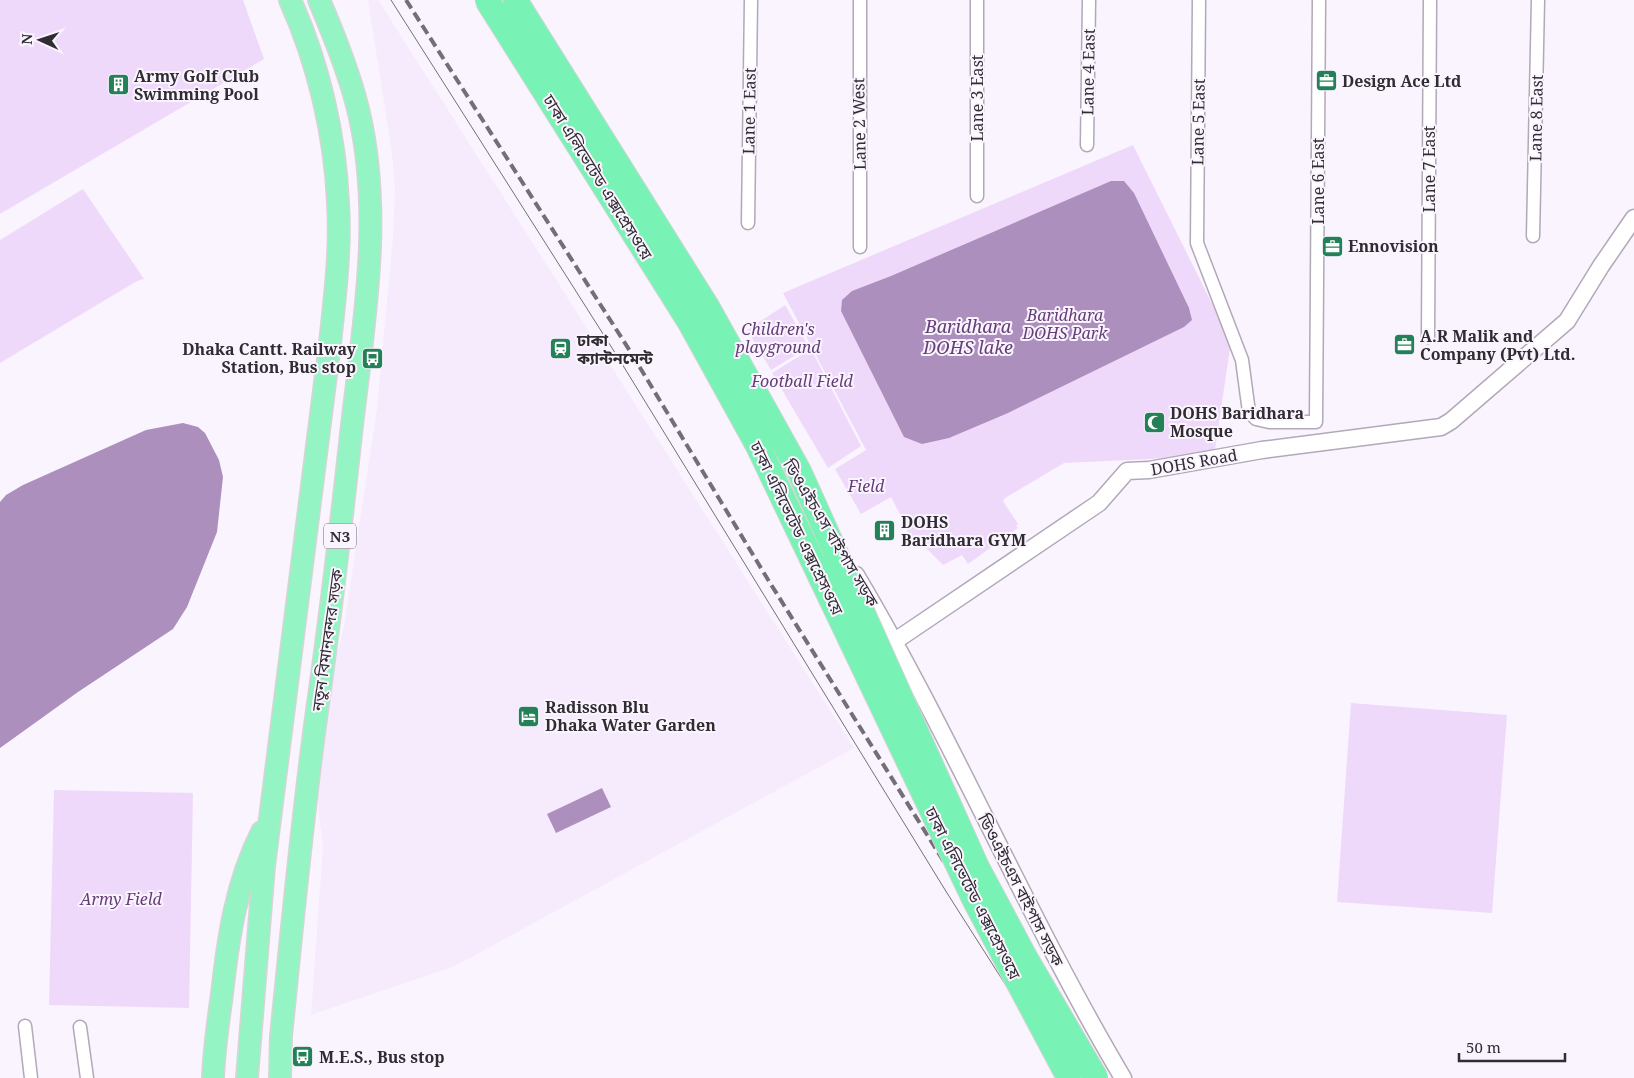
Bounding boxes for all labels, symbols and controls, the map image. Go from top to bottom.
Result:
north arrow [15,15,65,65]
street label: Lane 4 East [1076,28,1100,116]
text: N [17,33,36,45]
street label: Lane 3 East [966,54,988,141]
place label: Army Golf Club Swimming Pool [134,65,259,105]
street label: Lane 1 East [737,67,761,155]
office icon: Design Ace Ltd [1314,69,1338,93]
place label: Design Ace Ltd [1342,70,1462,92]
building icon: Army Golf Club Swimming Pool [106,73,130,97]
street label: Lane 8 East [1524,74,1548,162]
street label: Lane 2 West [847,77,871,170]
street label: Lane 5 East [1186,78,1210,166]
street label: ঢাকা এলিভেটেড এক্সপ্রেসওয়ে [538,90,658,264]
street label: Lane 7 East [1418,125,1440,212]
street label: Lane 6 East [1307,137,1329,224]
office icon: Ennovision [1320,234,1344,258]
place label: Ennovision [1348,235,1439,257]
park label: Baridhara DOHS Park [1022,304,1108,344]
water label: Baridhara DOHS lake [922,314,1013,359]
park label: Children's playground [734,318,821,358]
place label: A.R Malik and Company (Pvt) Ltd. [1420,325,1575,365]
place label: ঢাকা ক্যান্টনমেন্ট [576,329,653,369]
office icon: A.R Malik and Company (Pvt) Ltd. [1392,333,1416,357]
station icon: ঢাকা ক্যান্টনমেন্ট [549,337,573,361]
place label: Dhaka Cantt. Railway Station, Bus stop [182,338,357,378]
bus stop icon: Dhaka Cantt. Railway Station, Bus stop [360,346,384,370]
park label: Football Field [750,370,853,392]
place label: DOHS Baridhara Mosque [1170,402,1304,442]
mosque icon: DOHS Baridhara Mosque [1142,410,1166,434]
street label: ঢাকা এলিভেটেড এক্সপ্রেসওয়ে [745,437,849,619]
street label: DOHS Road [1149,444,1239,480]
street label: ডিওএইচএস বাইপাস সড়ক [778,454,884,612]
park label: Field [847,475,885,497]
place label: DOHS Baridhara GYM [901,511,1026,551]
building icon: DOHS Baridhara GYM [873,519,897,543]
road number: N3 [324,524,356,548]
street label: নতুন বিমানবন্দর সড়ক [306,566,348,714]
place label: Radisson Blu Dhaka Water Garden [545,696,716,736]
hotel icon: Radisson Blu Dhaka Water Garden [517,704,541,728]
street label: ঢাকা এলিভেটেড এক্সপ্রেসওয়ে [919,802,1027,984]
street label: ডিওএইচএস বাইপাস সড়ক [972,809,1070,971]
park label: Army Field [79,888,163,910]
scale bar [1459,1030,1565,1062]
text: 50 m [1466,1037,1501,1057]
bus stop icon: M.E.S., Bus stop [291,1045,315,1069]
place label: M.E.S., Bus stop [319,1046,445,1068]

